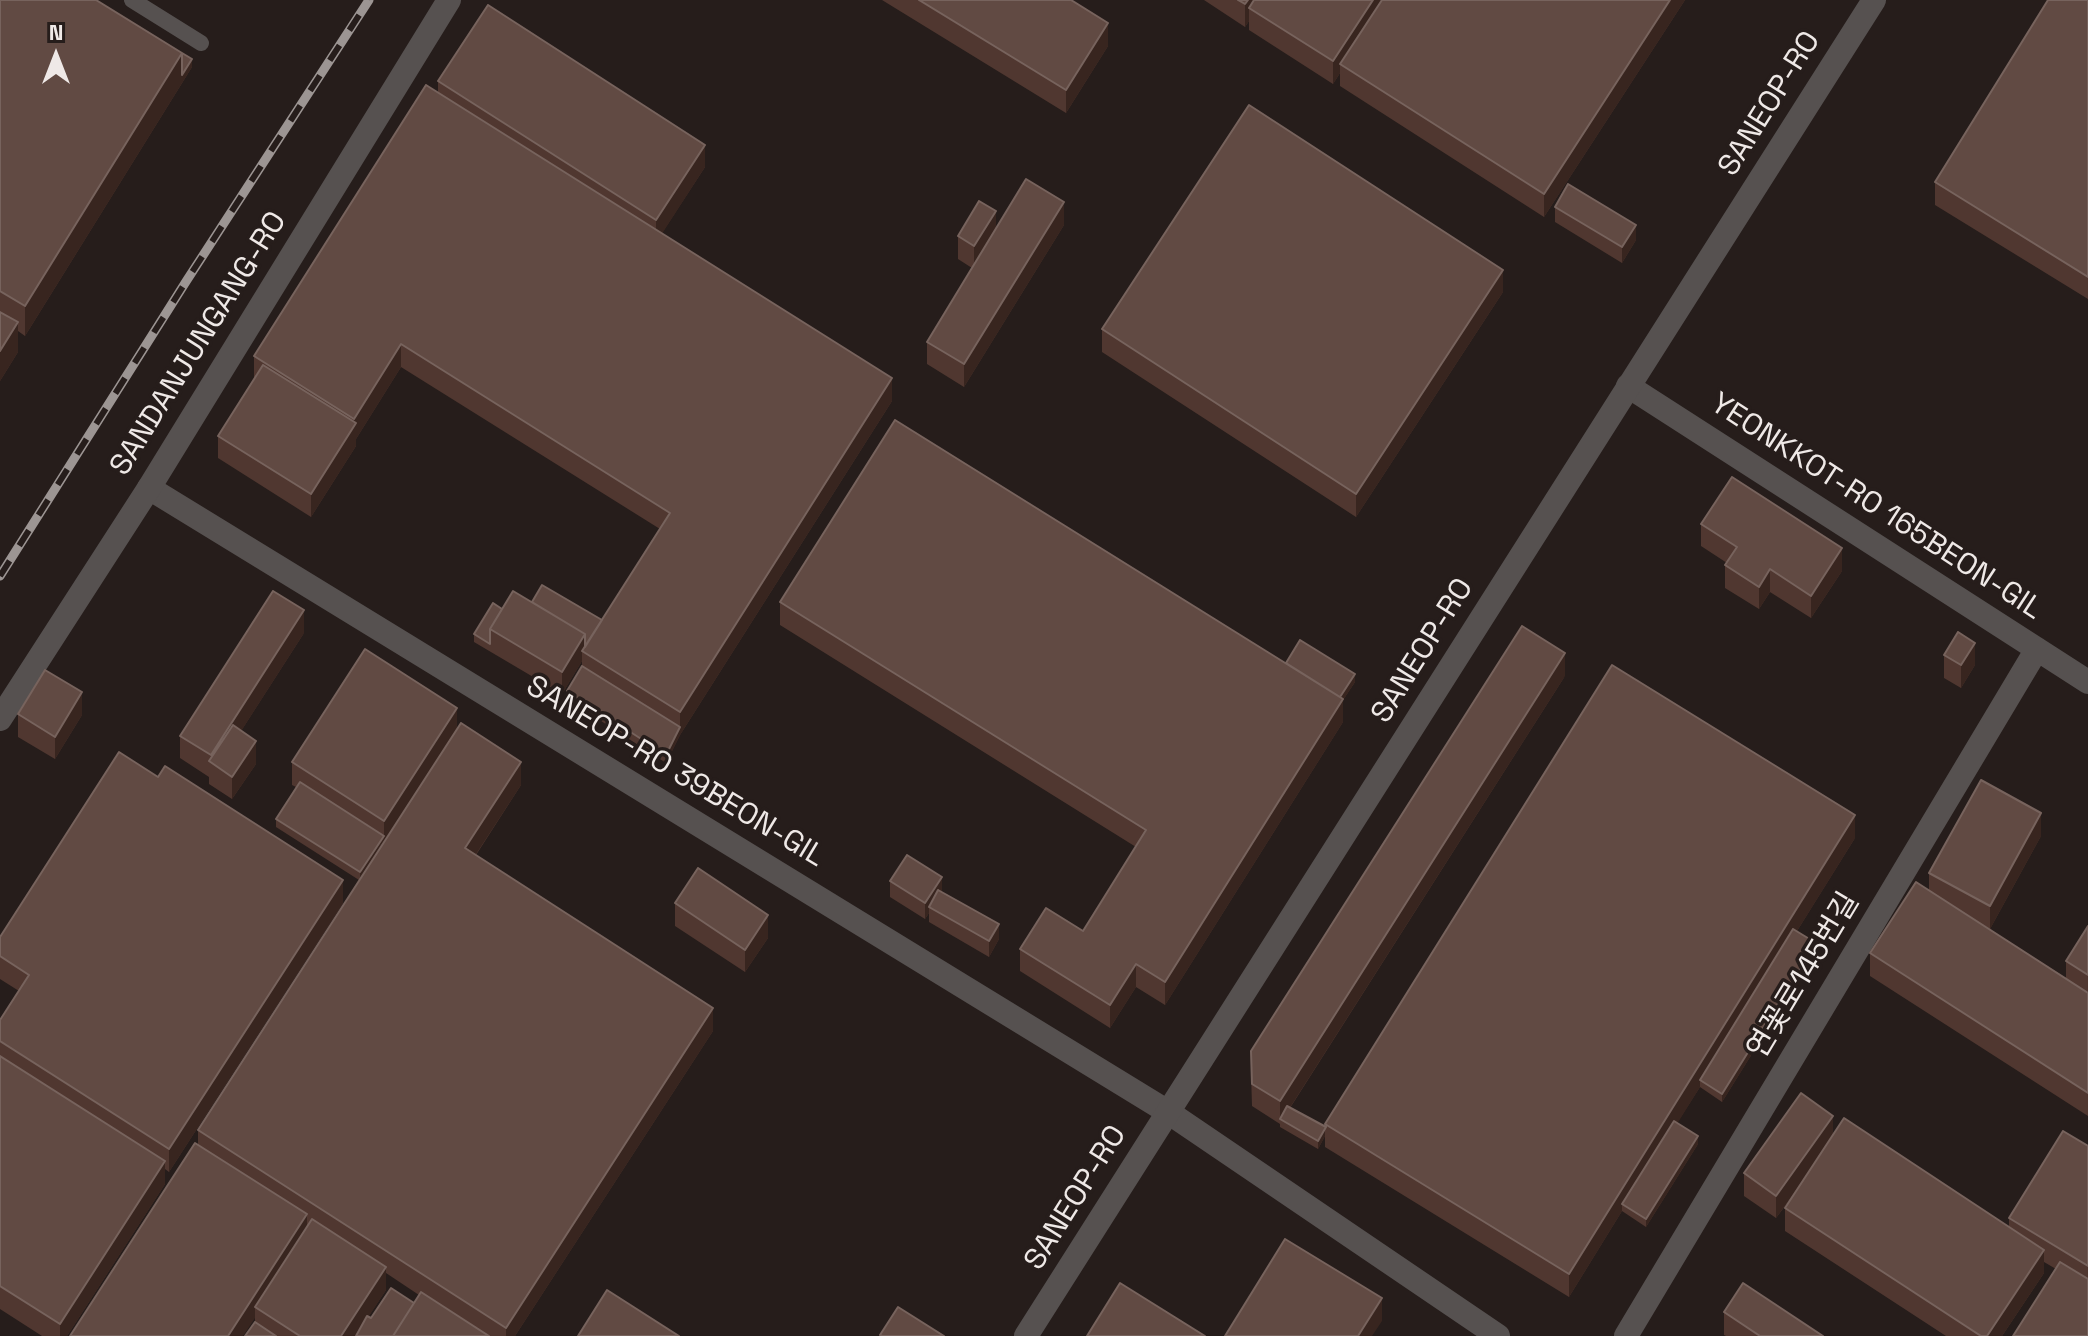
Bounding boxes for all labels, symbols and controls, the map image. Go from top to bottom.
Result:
north arrow [16,16,96,96]
text: N [49,18,63,46]
street label: SANEOP-RO [1711,25,1829,183]
street label: SANDANJUNGANG-RO [103,205,295,483]
street label: YEONKKOT-RO 165BEON-GIL [1703,386,2049,628]
street label: SANEOP-RO [1364,572,1482,730]
street label: SANEOP-RO 39BEON-GIL [519,669,831,875]
street label: 연꽃로145번길 [1740,886,1868,1066]
street label: SANEOP-RO [1017,1119,1135,1277]

